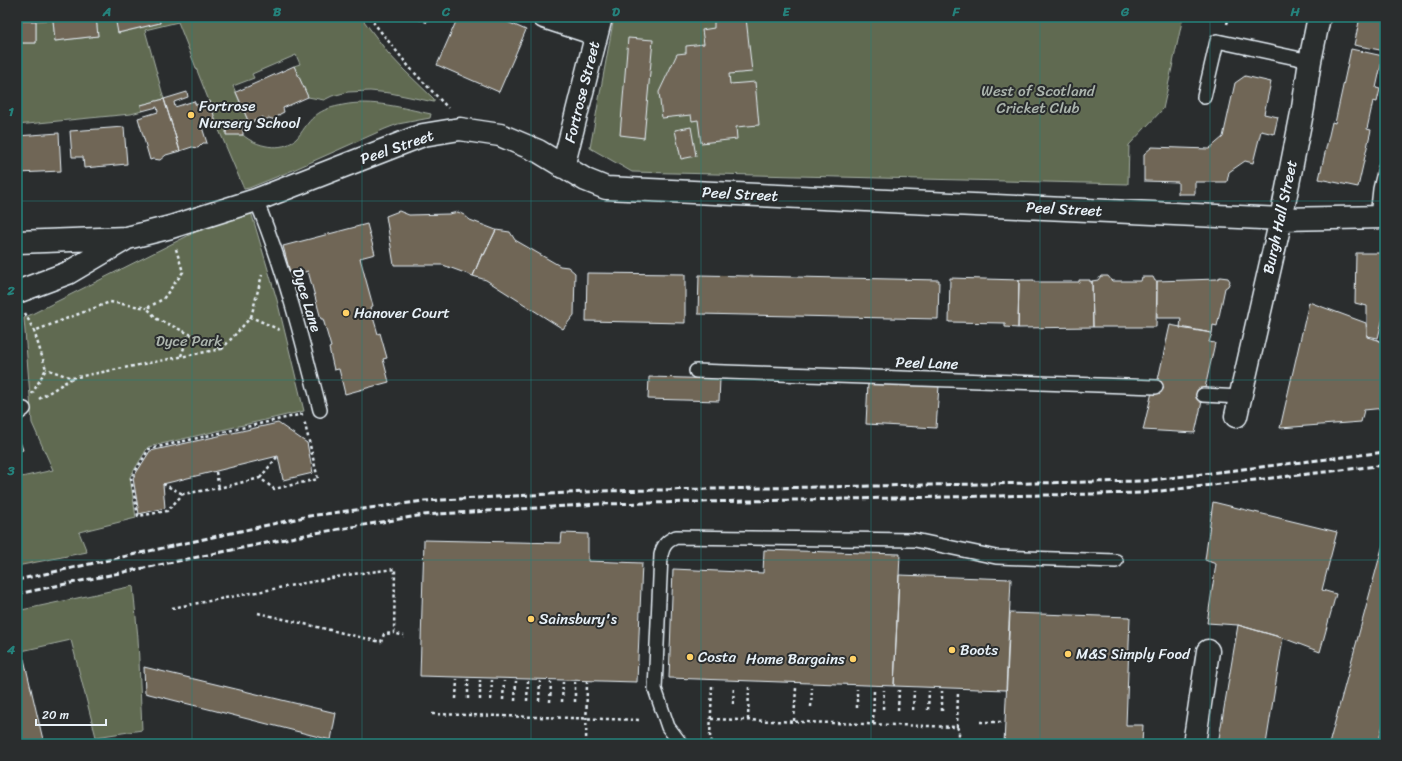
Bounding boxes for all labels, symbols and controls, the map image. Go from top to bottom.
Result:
text: A [102,0,111,23]
text: B [273,0,282,23]
text: C [441,0,451,23]
text: D [612,0,620,23]
text: E [782,0,791,23]
text: F [951,0,960,23]
text: G [1120,0,1130,23]
text: H [1289,0,1300,23]
street label: Fortrose Street [557,38,607,146]
park label: West of Scotland Cricket Club [981,78,1096,121]
place label: Fortrose Nursery School [199,93,301,136]
text: 1 [8,100,14,123]
marker: Fortrose Nursery School [186,110,196,120]
street label: Peel Street [357,122,438,172]
street label: Burgh Hall Street [1255,157,1305,276]
street label: Peel Street [701,179,779,209]
street label: Peel Street [1025,194,1103,224]
street label: Dyce Lane [285,265,329,335]
text: 2 [6,279,15,302]
place label: Hanover Court [354,300,450,326]
marker: Hanover Court [341,308,351,318]
park label: Dyce Park [156,328,223,354]
street label: Peel Lane [895,349,959,377]
text: 3 [6,459,15,482]
place label: Sainsbury's [539,606,618,632]
marker: Sainsbury's [526,614,536,624]
place label: Boots [960,637,998,663]
text: 4 [6,638,16,661]
place label: M&S Simply Food [1076,641,1191,667]
place label: Costa [698,644,736,670]
marker: Boots [947,645,957,655]
place label: Home Bargains [746,646,845,672]
marker: M&S Simply Food [1063,649,1073,659]
marker: Costa [685,652,695,662]
marker: Home Bargains [848,654,858,664]
scale bar [36,701,106,727]
text: 20 m [42,704,69,726]

